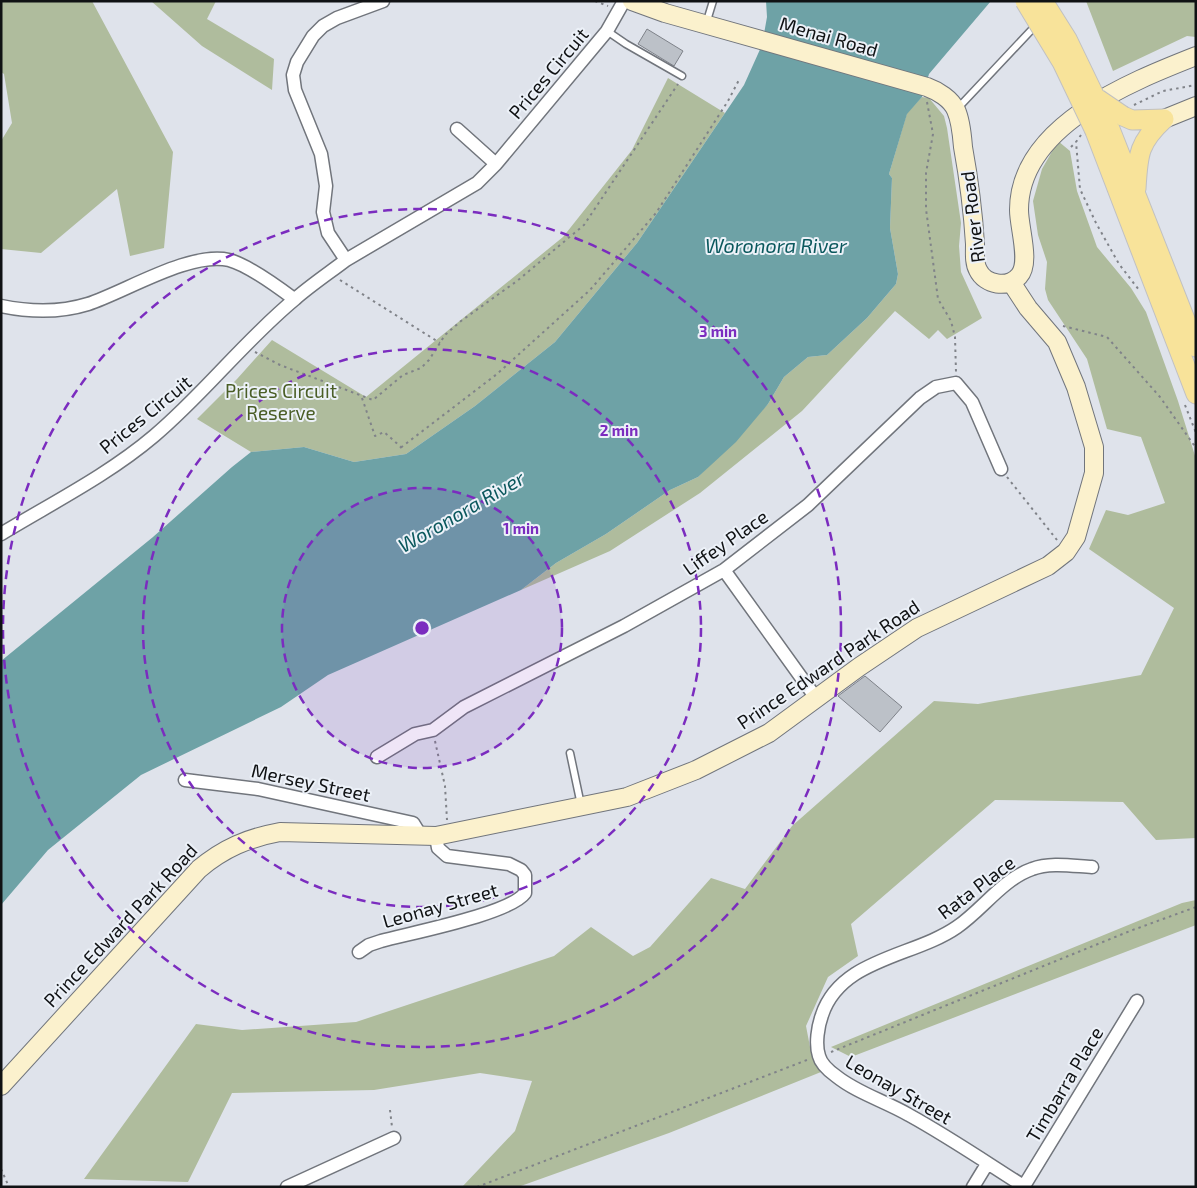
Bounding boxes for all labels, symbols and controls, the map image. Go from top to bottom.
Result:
street label: Menai Road [777,11,881,61]
street label: Prices Circuit [503,23,593,123]
street label: River Road [955,170,989,264]
water label: Woronora River [705,233,848,257]
text: 3 min [699,322,737,340]
street label: Prices Circuit [94,370,196,458]
park label: Prices Circuit Reserve [225,379,337,424]
text: 2 min [600,421,638,439]
water label: Woronora River [394,465,529,557]
street label: Liffey Place [678,504,772,580]
text: 1 min [503,519,539,537]
street label: Prince Edward Park Road [732,594,924,734]
centre of rings [413,619,431,637]
street label: Mersey Street [249,758,373,806]
street label: Prince Edward Park Road [38,839,202,1011]
street label: Rata Place [933,851,1019,923]
street label: Leonay Street [380,878,500,932]
street label: Timbarra Place [1021,1022,1107,1146]
street label: Leonay Street [842,1049,956,1129]

